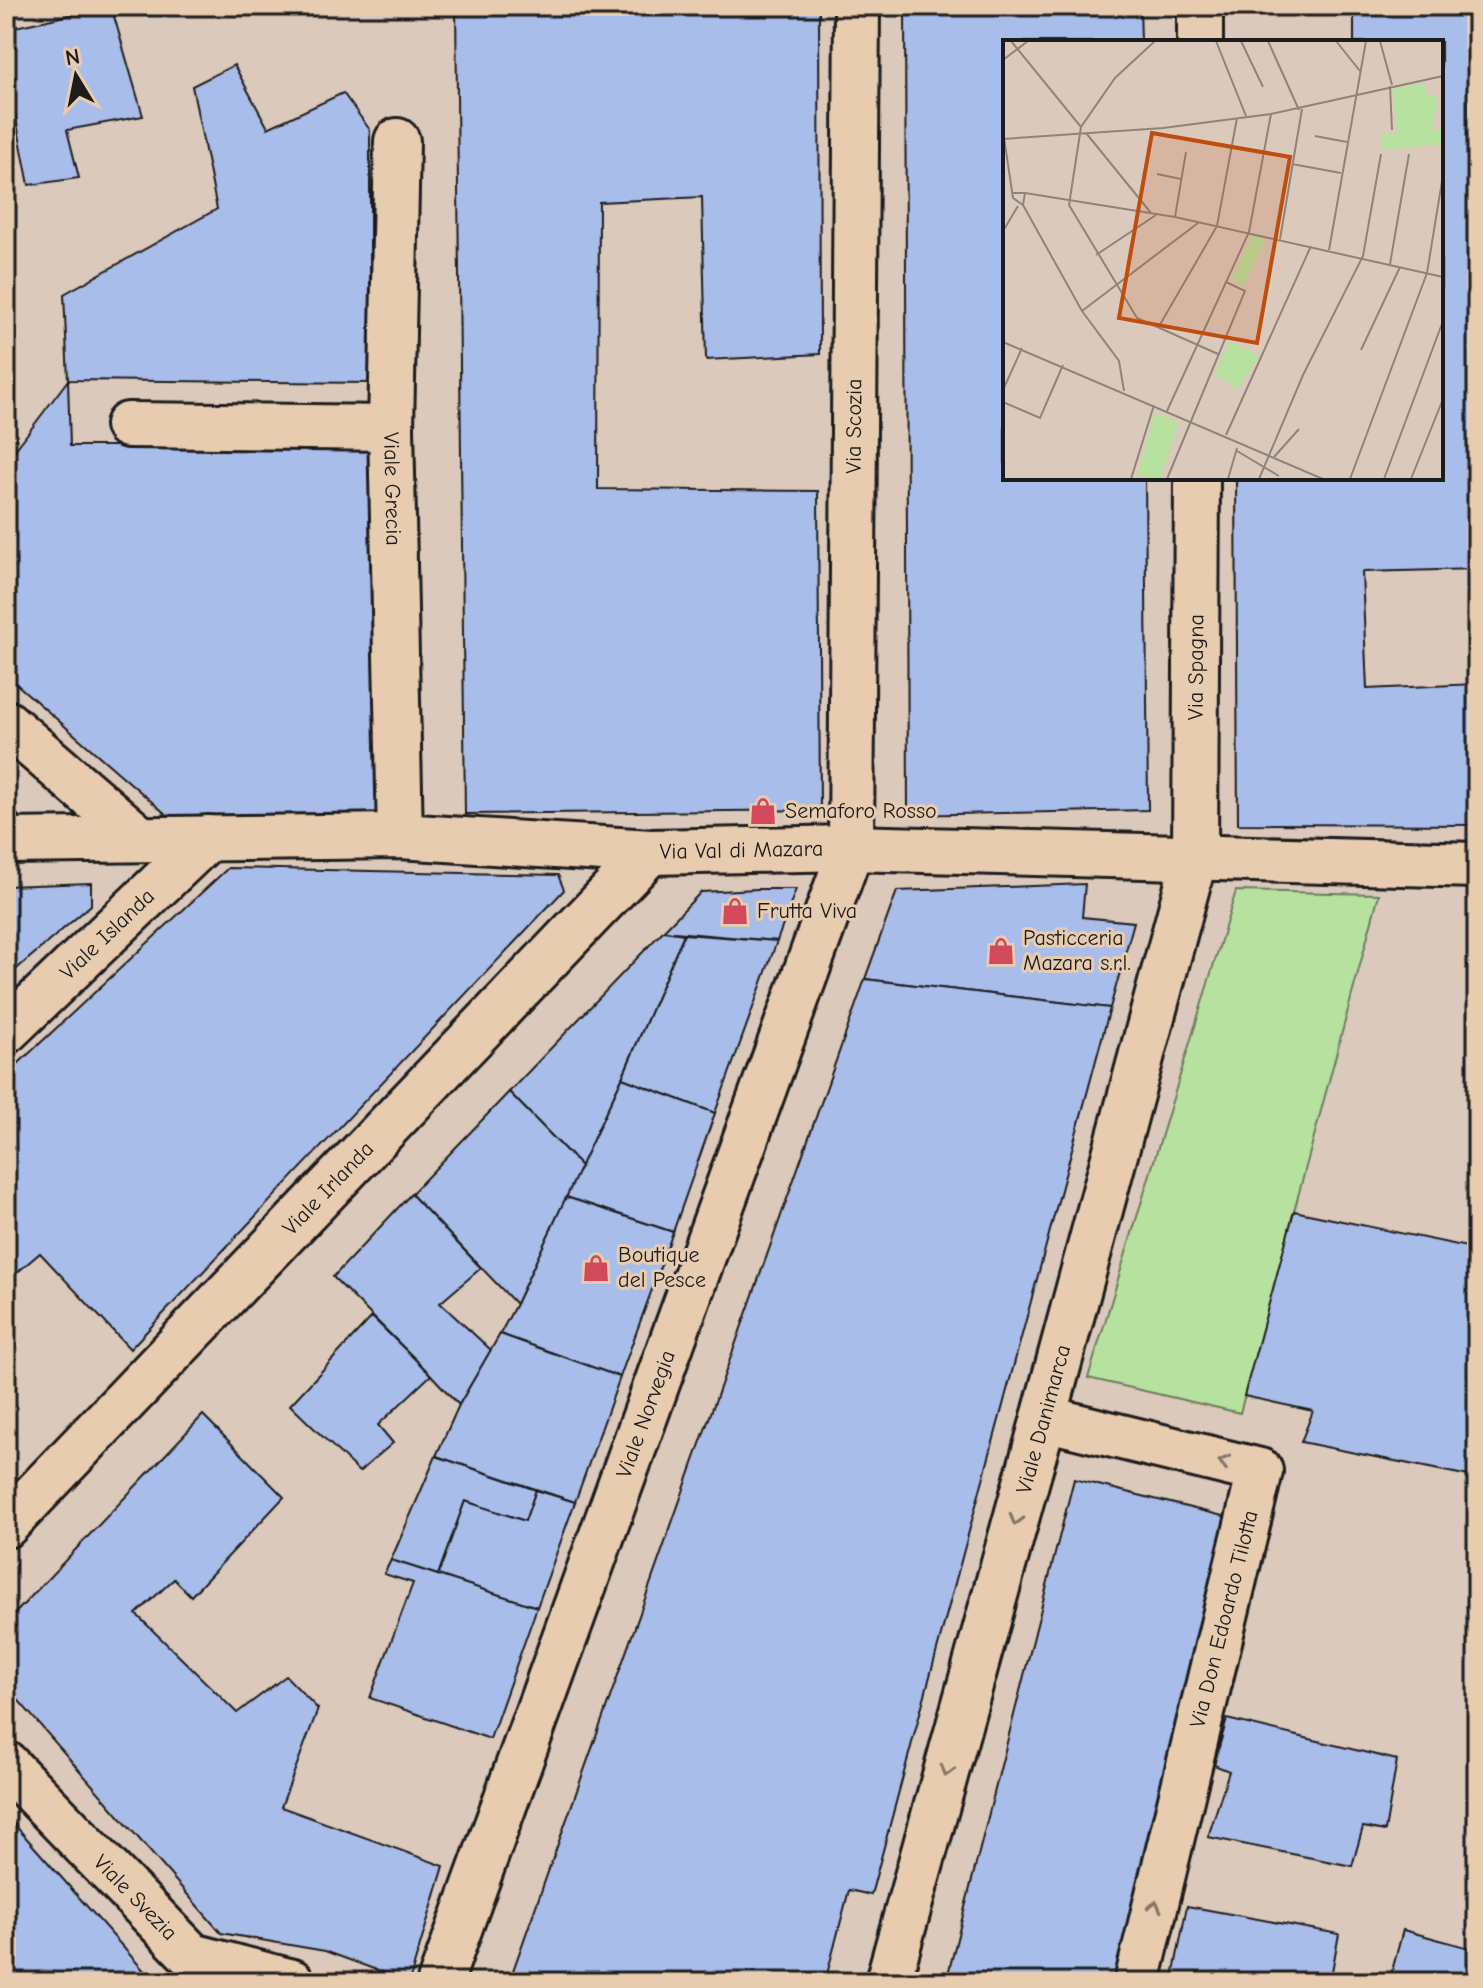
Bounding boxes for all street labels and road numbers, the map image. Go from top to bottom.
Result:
street label: Via Scozia [841,378,867,474]
street label: Viale Grecia [378,432,407,546]
street label: Via Spagna [1183,614,1209,720]
street label: Via Val di Mazara [659,836,823,865]
street label: Viale Islanda [55,883,160,985]
street label: Viale Irlanda [277,1136,379,1241]
street label: Viale Danimarca [1011,1342,1076,1497]
street label: Viale Norvegia [611,1347,681,1482]
street label: Via Don Edoardo Tilotta [1184,1508,1264,1730]
street label: Viale Svezia [88,1849,183,1946]

